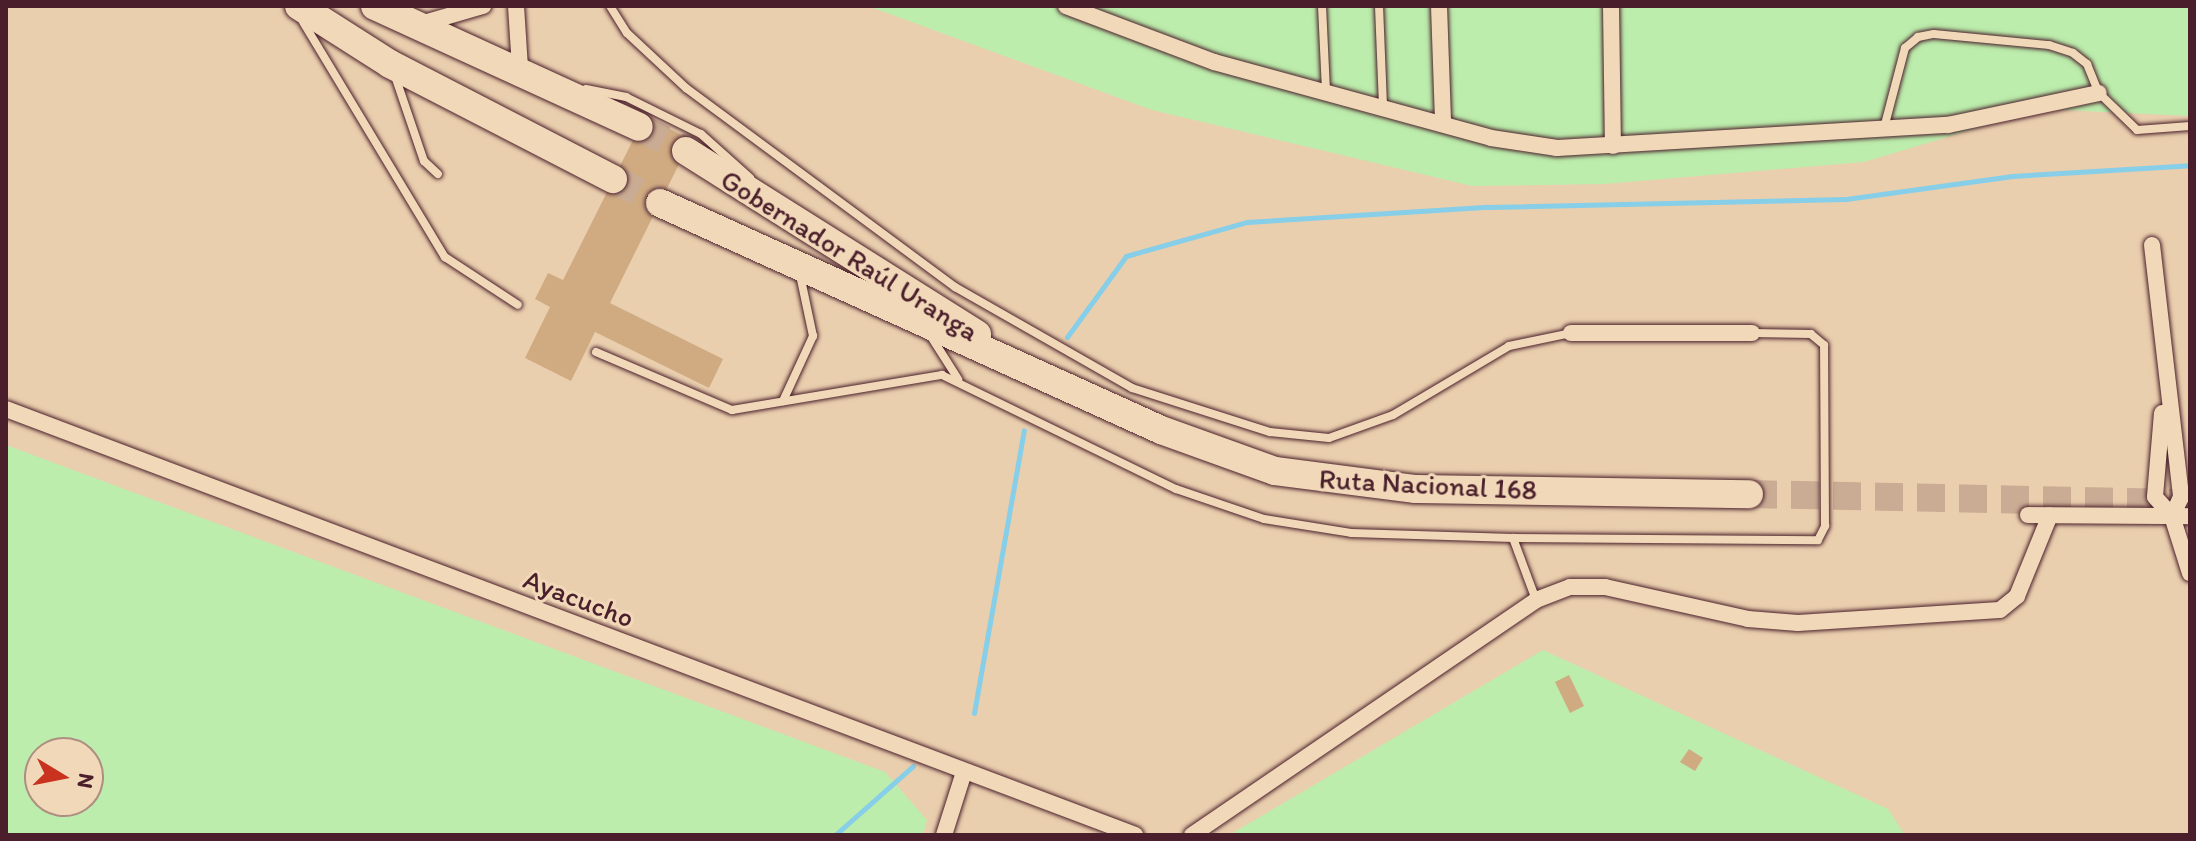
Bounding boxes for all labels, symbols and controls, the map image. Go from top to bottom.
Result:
street label: Gobernador Raúl Uranga [715,162,985,348]
street label: Ruta Nacional 168 [1318,462,1538,506]
street label: Ayacucho [519,562,639,634]
north arrow [24,737,104,817]
text: N [72,771,101,791]

